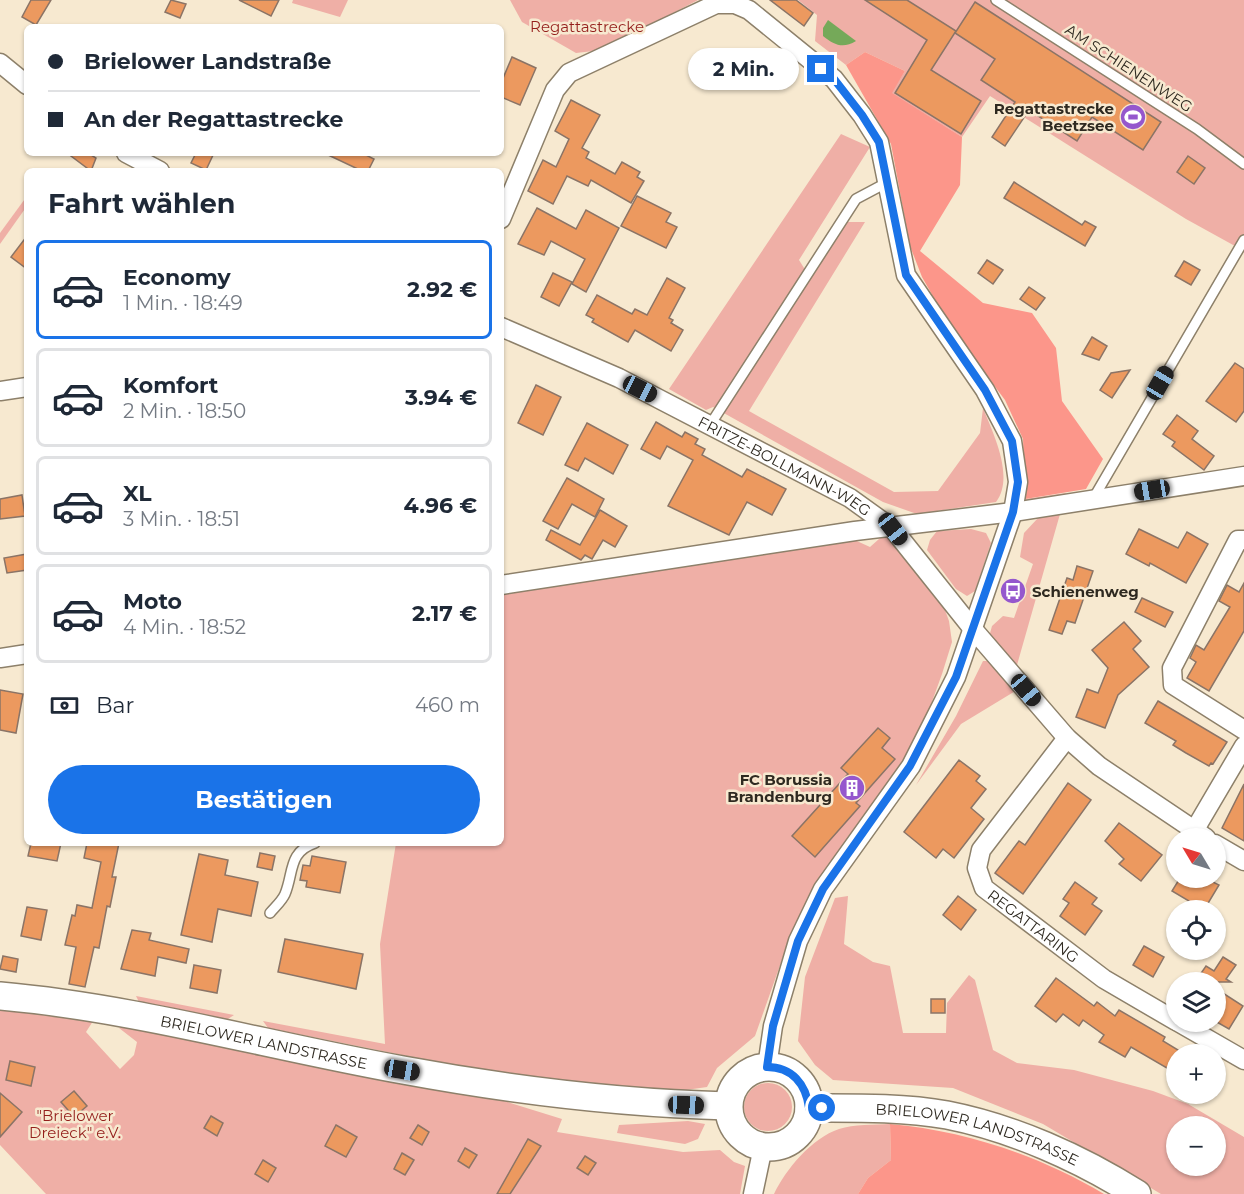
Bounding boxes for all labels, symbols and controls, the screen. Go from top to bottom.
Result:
park label: Regattastrecke [530,17,644,36]
street label: AM SCHIENENWEG [1062,20,1196,116]
text: Brielower Landstraße [84,48,331,75]
callout: 2 Min. [689,48,800,90]
route end [807,55,834,82]
text: 2 Min. [713,57,774,81]
place label: Regattastrecke Beetzsee [994,99,1114,135]
sports icon: Regattastrecke Beetzsee [1118,102,1148,132]
text: An der Regattastrecke [84,106,343,133]
text: Fahrt wählen [48,187,235,220]
icon: car [51,263,105,317]
text: Economy [123,264,231,291]
text: 2.92 € [407,276,477,303]
text: 1 Min. · 18:49 [123,291,243,315]
car [1143,363,1177,403]
icon: car [51,371,105,425]
text: Komfort [123,372,218,399]
car [620,373,660,405]
text: 3.94 € [405,384,477,411]
text: 2 Min. · 18:50 [123,399,246,423]
street label: FRITZE-BOLLMANN-WEG [695,412,875,520]
car [1133,478,1171,502]
icon: car [51,479,105,533]
text: XL [123,480,152,507]
text: 4.96 € [404,492,477,519]
text: 3 Min. · 18:51 [123,507,240,531]
car [875,509,911,549]
bus stop icon: Schienenweg [998,576,1028,606]
place label: Schienenweg [1032,582,1139,601]
icon: car [51,587,105,641]
text: Moto [123,588,182,615]
text: 2.17 € [412,600,477,627]
text: 4 Min. · 18:52 [123,615,246,639]
car [1008,670,1044,710]
icon: cash [48,689,81,722]
text: Bar [96,692,134,719]
text: 460 m [415,693,480,717]
button: Bestätigen [48,765,480,834]
place label: FC Borussia Brandenburg [727,770,832,806]
building icon: FC Borussia Brandenburg [837,773,867,803]
north arrow [1166,828,1226,888]
map controls [1166,828,1226,1176]
street label: REGATTARING [984,885,1083,966]
button: locate [1166,900,1226,960]
button: layers [1166,972,1226,1032]
street label: BRIELOWER LANDSTRASSE [159,1011,369,1073]
button: + [1166,1044,1226,1104]
car [383,1058,421,1082]
route start [808,1094,835,1121]
car [668,1095,704,1115]
street label: BRIELOWER LANDSTRASSE [875,1099,1082,1169]
park label: "Brielower Dreieck" e.V. [29,1106,121,1142]
button: − [1166,1116,1226,1176]

